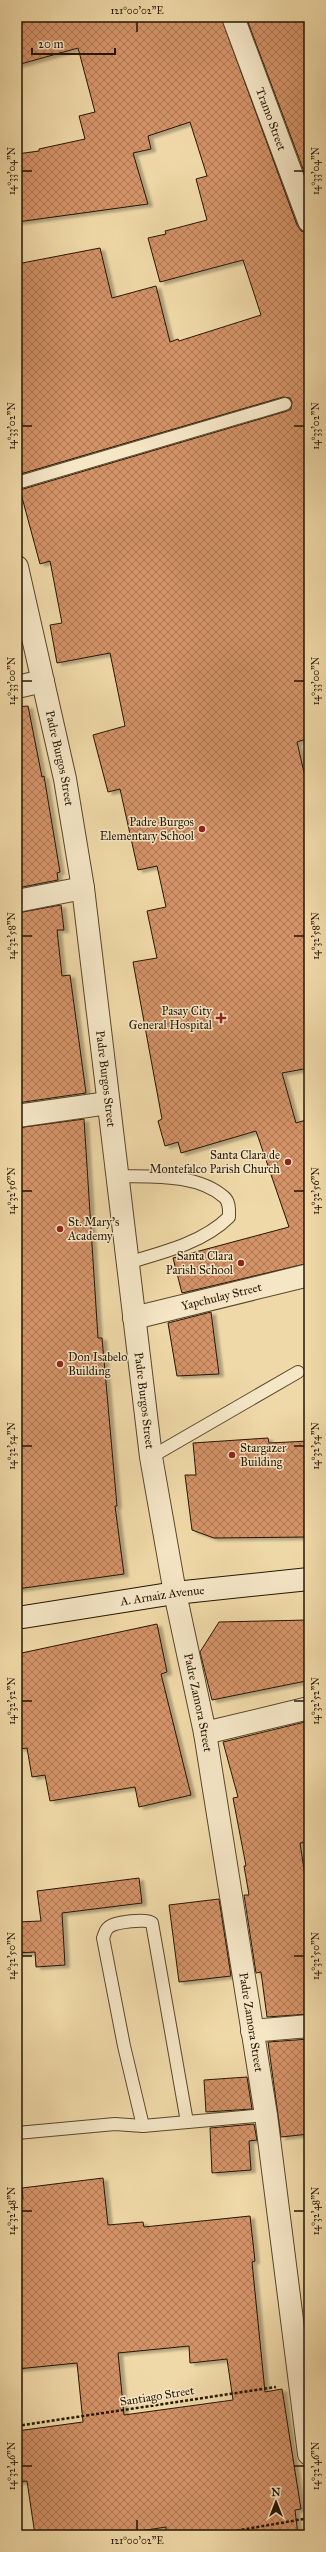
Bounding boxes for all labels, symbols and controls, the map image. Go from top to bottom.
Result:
text: 121°00'02"E [110,5,164,17]
scale bar [32,30,115,56]
text: 20 m [38,37,64,51]
street label: Tramo Street [253,86,289,153]
text: 14°33'04"N [6,146,18,195]
text: 14°33'04"N [310,146,322,195]
text: 14°33'02"N [6,402,18,450]
text: 14°33'02"N [310,402,322,450]
text: 14°33'00"N [6,656,18,705]
text: 14°33'00"N [310,656,322,705]
street label: Padre Burgos Street [43,709,76,808]
place label: Padre Burgos Elementary School [100,815,195,843]
marker: Padre Burgos Elementary School [197,824,207,834]
text: 14°32'58"N [6,912,18,960]
text: 14°32'58"N [310,912,322,960]
place label: Pasay City General Hospital [129,1004,213,1032]
marker: Pasay City General Hospital [215,1012,227,1024]
street label: Padre Burgos Street [93,1030,119,1129]
place label: Santa Clara de Montefalco Parish Church [149,1148,280,1176]
marker: Santa Clara de Montefalco Parish Church [283,1157,293,1167]
text: 14°32'56"N [6,1167,18,1215]
text: 14°32'56"N [310,1167,322,1215]
place label: St. Mary's Academy [67,1215,119,1243]
marker: St. Mary's Academy [55,1224,65,1234]
place label: Santa Clara Parish School [166,1249,234,1277]
marker: Santa Clara Parish School [236,1258,246,1268]
street label: Yapchulay Street [180,1280,264,1313]
place label: Don Isabelo Building [68,1350,127,1379]
street label: Padre Burgos Street [132,1351,157,1450]
marker: Don Isabelo Building [55,1359,65,1369]
text: 14°32'54"N [6,1422,18,1470]
text: 14°32'54"N [310,1422,322,1470]
place label: Stargazer Building [240,1441,287,1470]
marker: Stargazer Building [227,1450,237,1460]
street label: A. Arnaiz Avenue [118,1583,205,1609]
street label: Padre Zamora Street [181,1652,215,1754]
text: 14°32'52"N [6,1677,18,1725]
text: 14°32'52"N [310,1677,322,1725]
text: 14°32'50"N [6,1931,18,1980]
text: 14°32'50"N [310,1931,322,1980]
street label: Padre Zamora Street [236,1971,266,2074]
text: 14°32'48"N [6,2186,18,2235]
text: 14°32'48"N [310,2186,322,2235]
street label: Santiago Street [119,2383,196,2410]
text: 14°32'46"N [6,2441,18,2490]
text: 14°32'46"N [310,2441,322,2490]
north arrow [256,2482,296,2522]
text: N [271,2486,281,2499]
text: 121°00'02"E [110,2535,164,2547]

